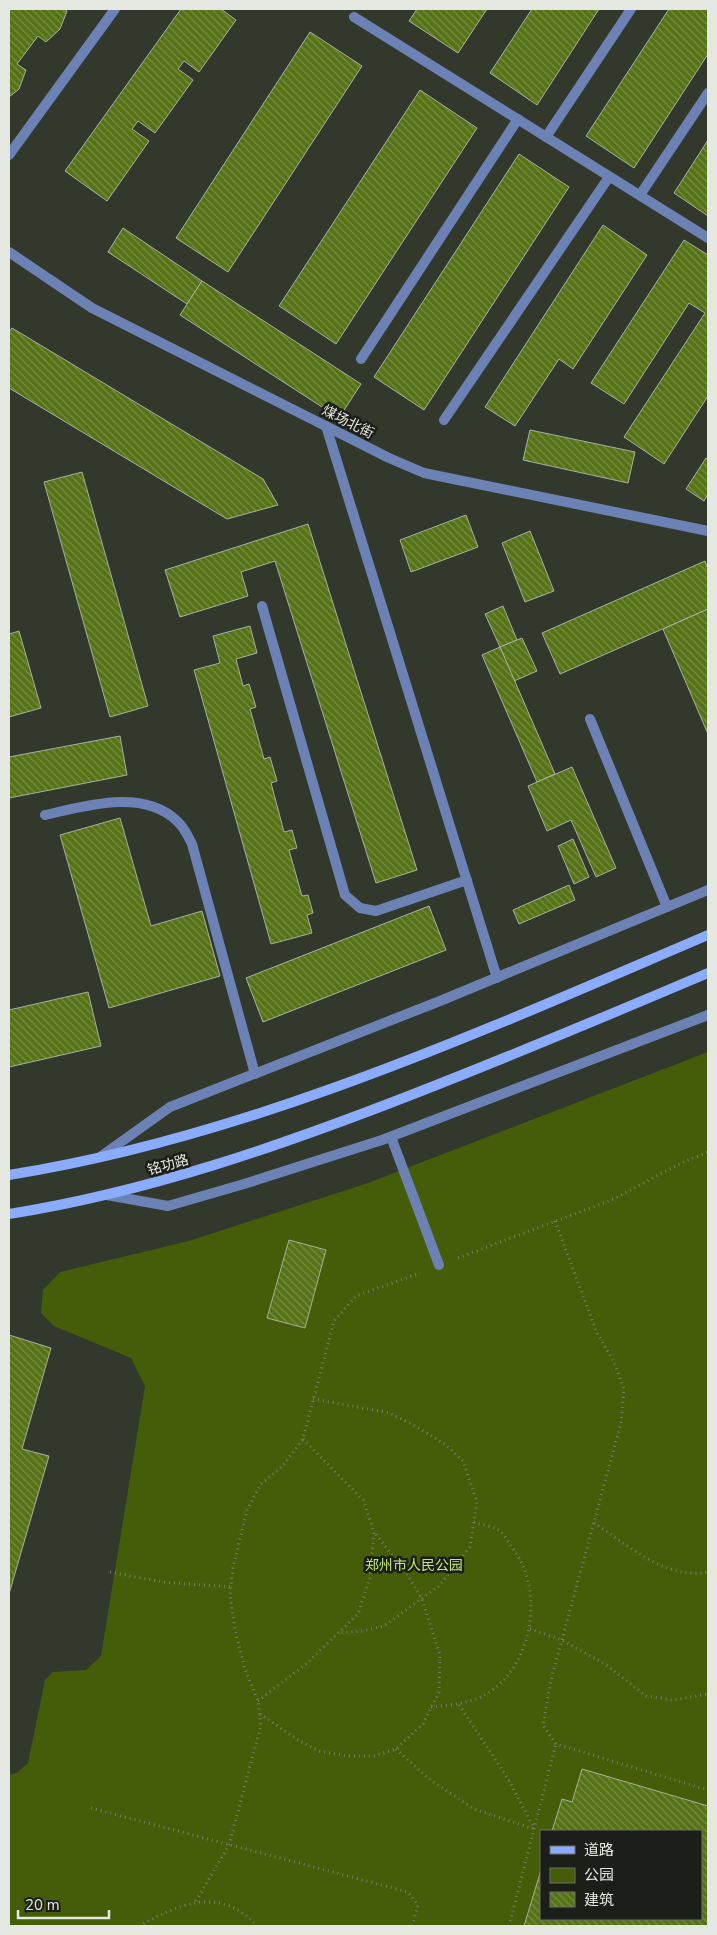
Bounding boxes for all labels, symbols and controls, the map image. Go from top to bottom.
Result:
street label: 煤场北街 [319,401,377,443]
street label: 铭功路 [145,1150,191,1180]
park label: 郑州市人民公园 [365,1556,463,1575]
legend [540,1830,702,1920]
text: 道路 [584,1840,614,1860]
text: 公园 [584,1865,614,1885]
scale bar [18,1888,109,1920]
text: 建筑 [584,1890,614,1910]
text: 20 m [25,1895,60,1915]

